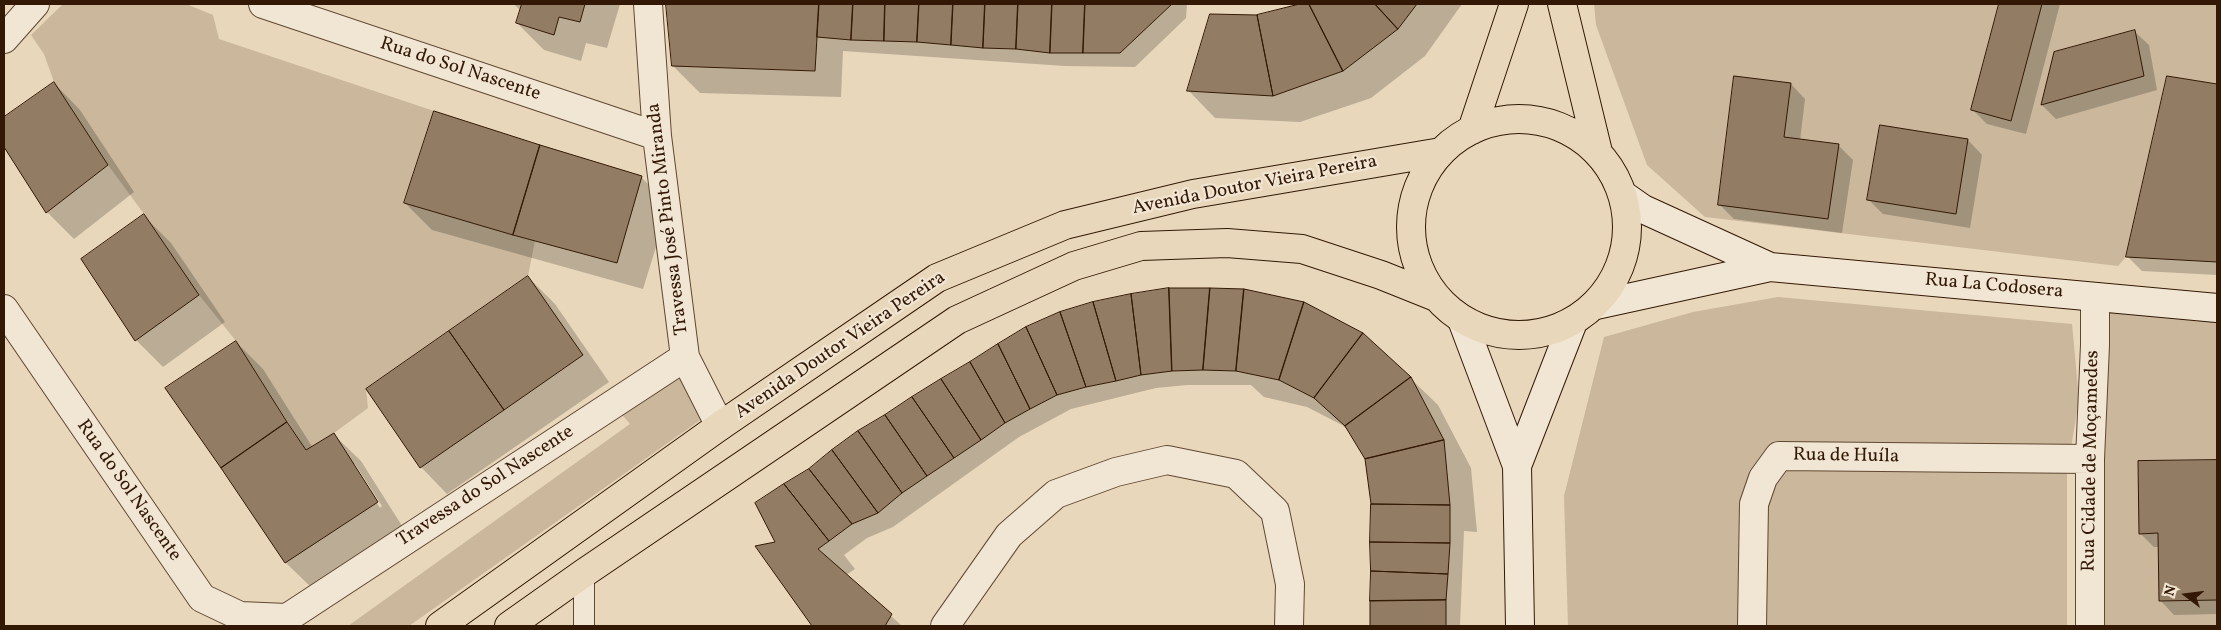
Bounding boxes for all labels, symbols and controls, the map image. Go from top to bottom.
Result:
street label: Rua do Sol Nascente [377,33,543,107]
street label: Travessa José Pinto Miranda [643,102,695,336]
street label: Avenida Doutor Vieira Pereira [1131,151,1379,221]
street label: Avenida Doutor Vieira Pereira [732,267,950,425]
street label: Rua La Codosera [1924,270,2064,304]
street label: Rua Cidade de Moçamedes [2079,350,2105,572]
street label: Rua do Sol Nascente [71,416,185,566]
street label: Travessa do Sol Nascente [393,421,579,553]
street label: Rua de Huíla [1793,445,1899,469]
north arrow [2161,570,2211,620]
text: N [2161,584,2182,598]

